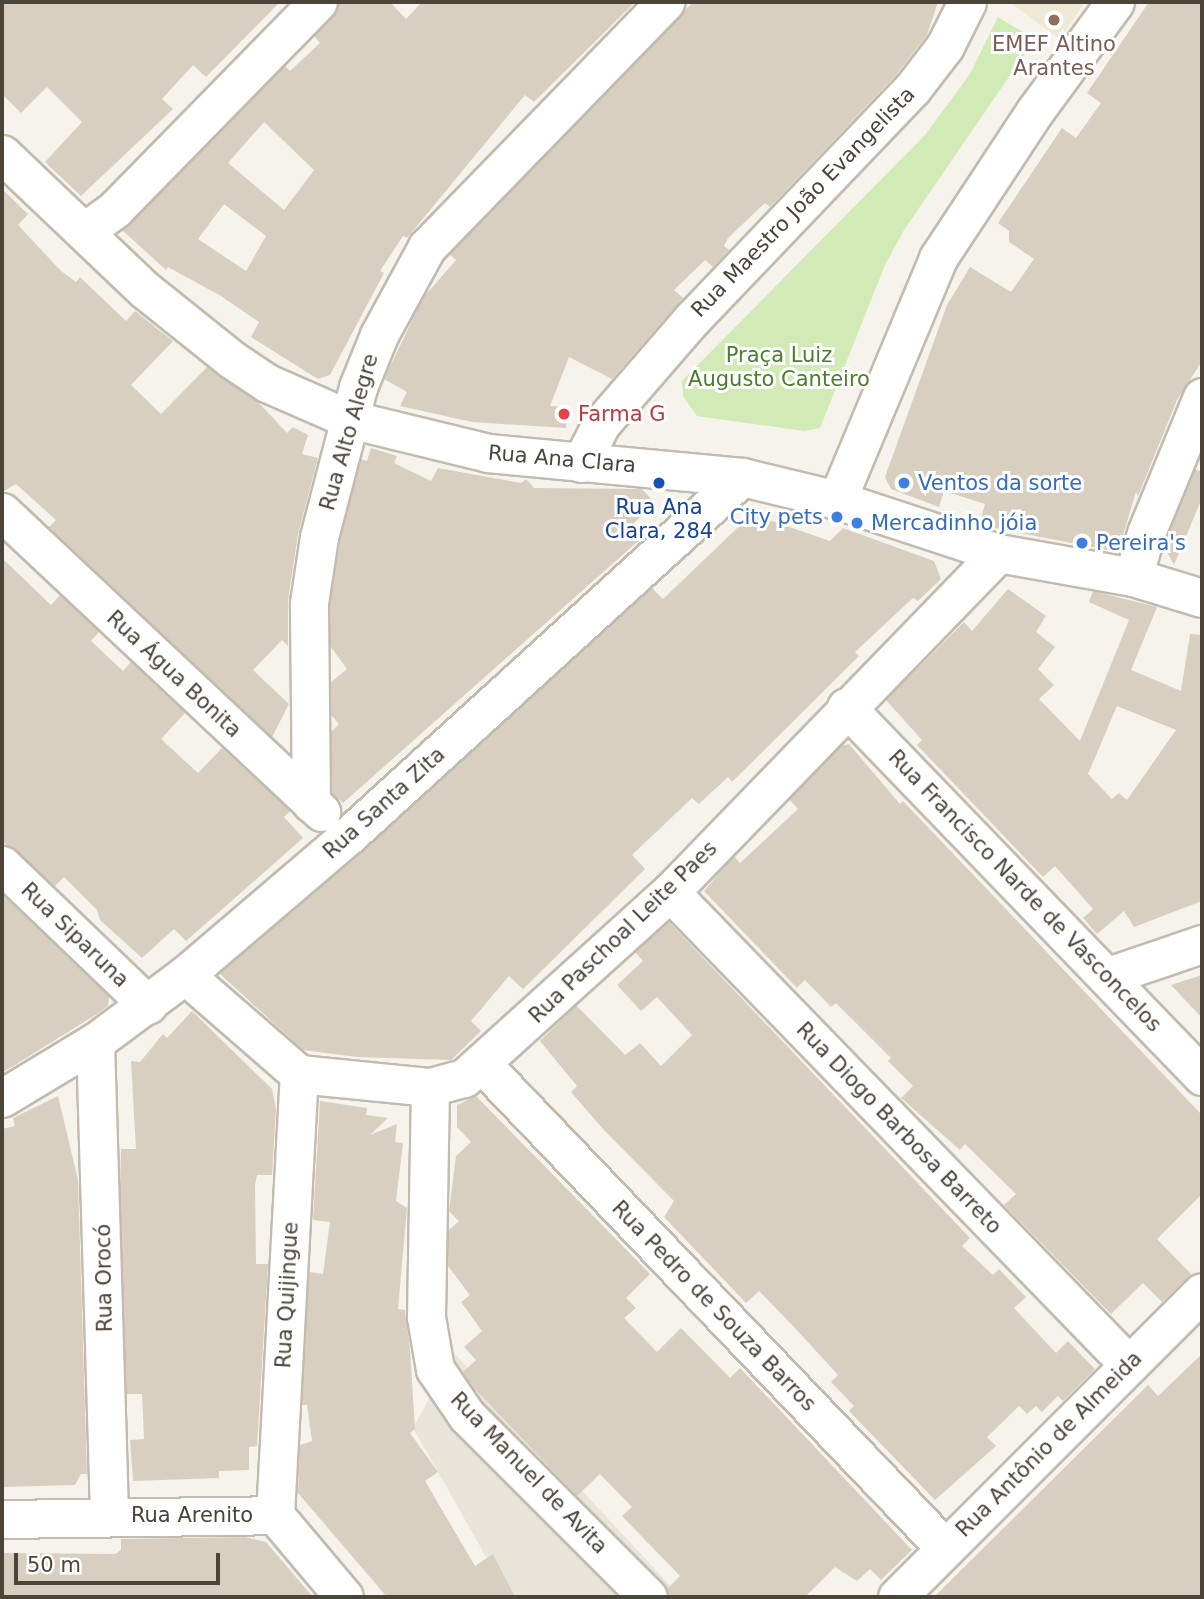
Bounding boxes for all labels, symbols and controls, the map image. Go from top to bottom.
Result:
marker: EMEF Altino Arantes [1046,12,1062,28]
place label: EMEF Altino Arantes [992,31,1116,81]
street label: Rua Maestro João Evangelista [686,82,920,322]
park label: Praça Luiz Augusto Canteiro [688,342,870,392]
street label: Rua Alto Alegre [315,351,383,513]
place label: Farma G [578,401,666,427]
marker: Farma G [556,406,572,422]
street label: Rua Ana Clara [487,440,637,478]
place label: Ventos da sorte [918,470,1082,496]
marker: Rua Ana Clara, 284 [651,475,667,491]
marker: Ventos da sorte [896,475,912,491]
place label: Rua Ana Clara, 284 [605,494,713,544]
place label: City pets [730,504,823,530]
marker: City pets [829,509,845,525]
place label: Mercadinho jóia [871,510,1037,536]
marker: Mercadinho jóia [849,515,865,531]
place label: Pereira's [1096,530,1186,556]
marker: Pereira's [1074,535,1090,551]
street label: Rua Água Bonita [102,605,246,743]
street label: Rua Santa Zita [318,742,450,864]
street label: Rua Francisco Narde de Vasconcelos [883,745,1167,1037]
street label: Rua Paschoal Leite Paes [524,836,722,1028]
street label: Rua Siparuna [16,877,134,993]
street label: Rua Diogo Barbosa Barreto [791,1017,1007,1239]
street label: Rua Pedro de Souza Barros [607,1196,821,1416]
street label: Rua Quijingue [271,1221,303,1369]
street label: Rua Orocó [90,1224,118,1332]
street label: Rua Antônio de Almeida [951,1346,1147,1542]
street label: Rua Manuel de Avita [445,1387,613,1559]
street label: Rua Arenito [131,1502,253,1528]
scale bar [18,1540,224,1584]
text: 50 m [27,1553,81,1577]

